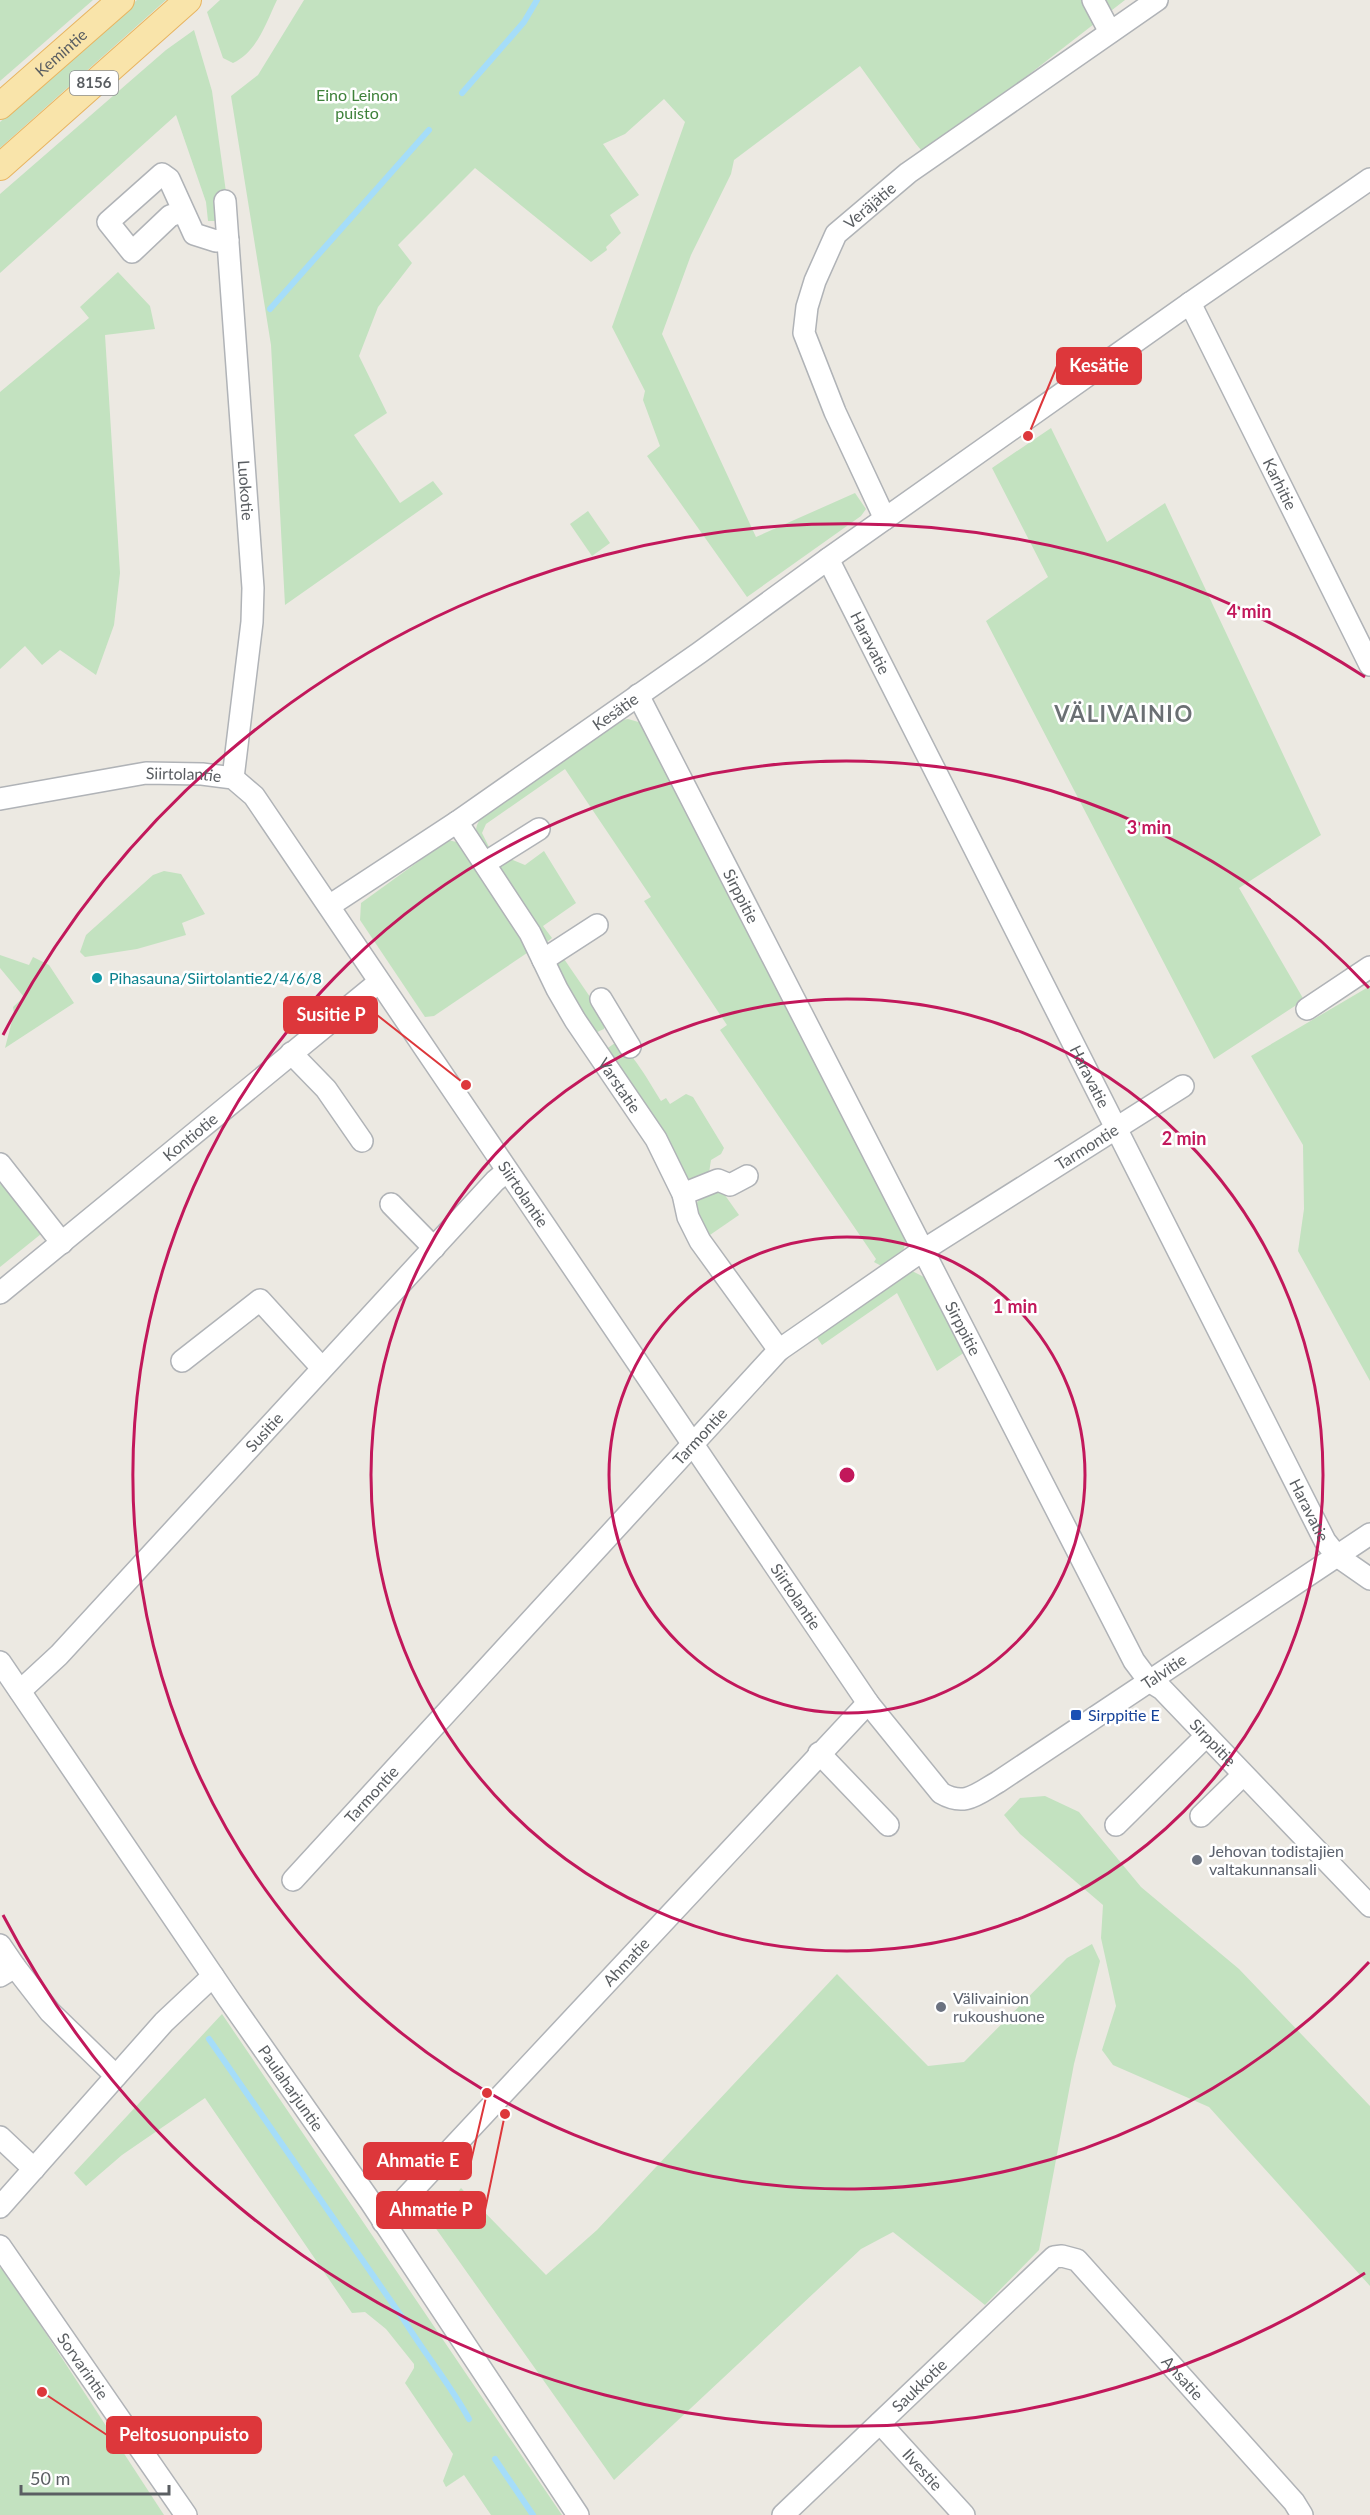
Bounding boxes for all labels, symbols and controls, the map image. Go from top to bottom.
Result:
street label: Kemintie [31,24,90,80]
road number: 8156 [70,71,118,95]
park label: Eino Leinon puisto [316,85,398,122]
street label: Veräjätie [840,178,899,232]
callout: Kesätie [1057,348,1141,384]
text: Kesätie [1069,354,1129,376]
street label: Karhitie [1260,455,1301,513]
street label: Luokotie [235,459,258,521]
text: 4 min [1227,600,1271,622]
street label: Haravatie [847,608,895,677]
street label: Kesätie [588,689,641,734]
district label: VÄLIVAINIO [1053,700,1194,727]
street label: Siirtolantie [146,763,223,785]
text: 3 min [1127,816,1171,838]
street label: Sirppitie [720,866,763,926]
place label: Pihasauna/Siirtolantie2/4/6/8 [109,968,322,987]
marker: Pihasauna/Siirtolantie2/4/6/8 [90,971,104,985]
callout: Susitie P [284,997,377,1033]
text: Susitie P [296,1003,366,1025]
street label: Haravatie [1067,1042,1114,1111]
street label: Varstatie [595,1054,645,1116]
street label: Kontiotie [159,1109,221,1165]
street label: Tarmontie [1052,1119,1122,1173]
text: 2 min [1162,1127,1206,1149]
street label: Siirtolantie [495,1157,553,1231]
text: 1 min [993,1295,1037,1317]
street label: Sirppitie [942,1298,985,1358]
street label: Tarmontie [669,1403,730,1468]
street label: Susitie [241,1408,286,1455]
centre of rings [837,1465,857,1485]
street label: Haravatie [1286,1475,1334,1544]
street label: Siirtolantie [767,1560,825,1633]
street label: Talvitie [1138,1649,1190,1693]
place label: Sirppitie E [1088,1705,1160,1724]
marker: Sirppitie E [1069,1708,1083,1722]
street label: Sirppitie [1186,1714,1241,1770]
street label: Tarmontie [340,1762,402,1827]
place label: Jehovan todistajien valtakunnansali [1209,1841,1344,1878]
marker: Jehovan todistajien valtakunnansali [1190,1853,1204,1867]
street label: Ahmatie [599,1933,653,1990]
place label: Välivainion rukoushuone [953,1988,1045,2025]
marker: Välivainion rukoushuone [934,2000,948,2014]
street label: Paulaharjuntie [255,2041,328,2134]
callout: Ahmatie E [364,2143,471,2179]
text: Ahmatie E [376,2149,459,2171]
callout: Ahmatie P [377,2192,485,2228]
text: Ahmatie P [388,2198,473,2220]
street label: Sorvarintie [54,2329,113,2403]
street label: Ansatie [1158,2351,1208,2403]
street label: Saukkotie [887,2355,950,2416]
callout: Peltosuonpuisto [107,2417,261,2453]
text: Peltosuonpuisto [119,2423,249,2445]
street label: Ilvestie [899,2444,947,2494]
scale bar [21,2458,170,2496]
text: 50 m [30,2467,70,2489]

